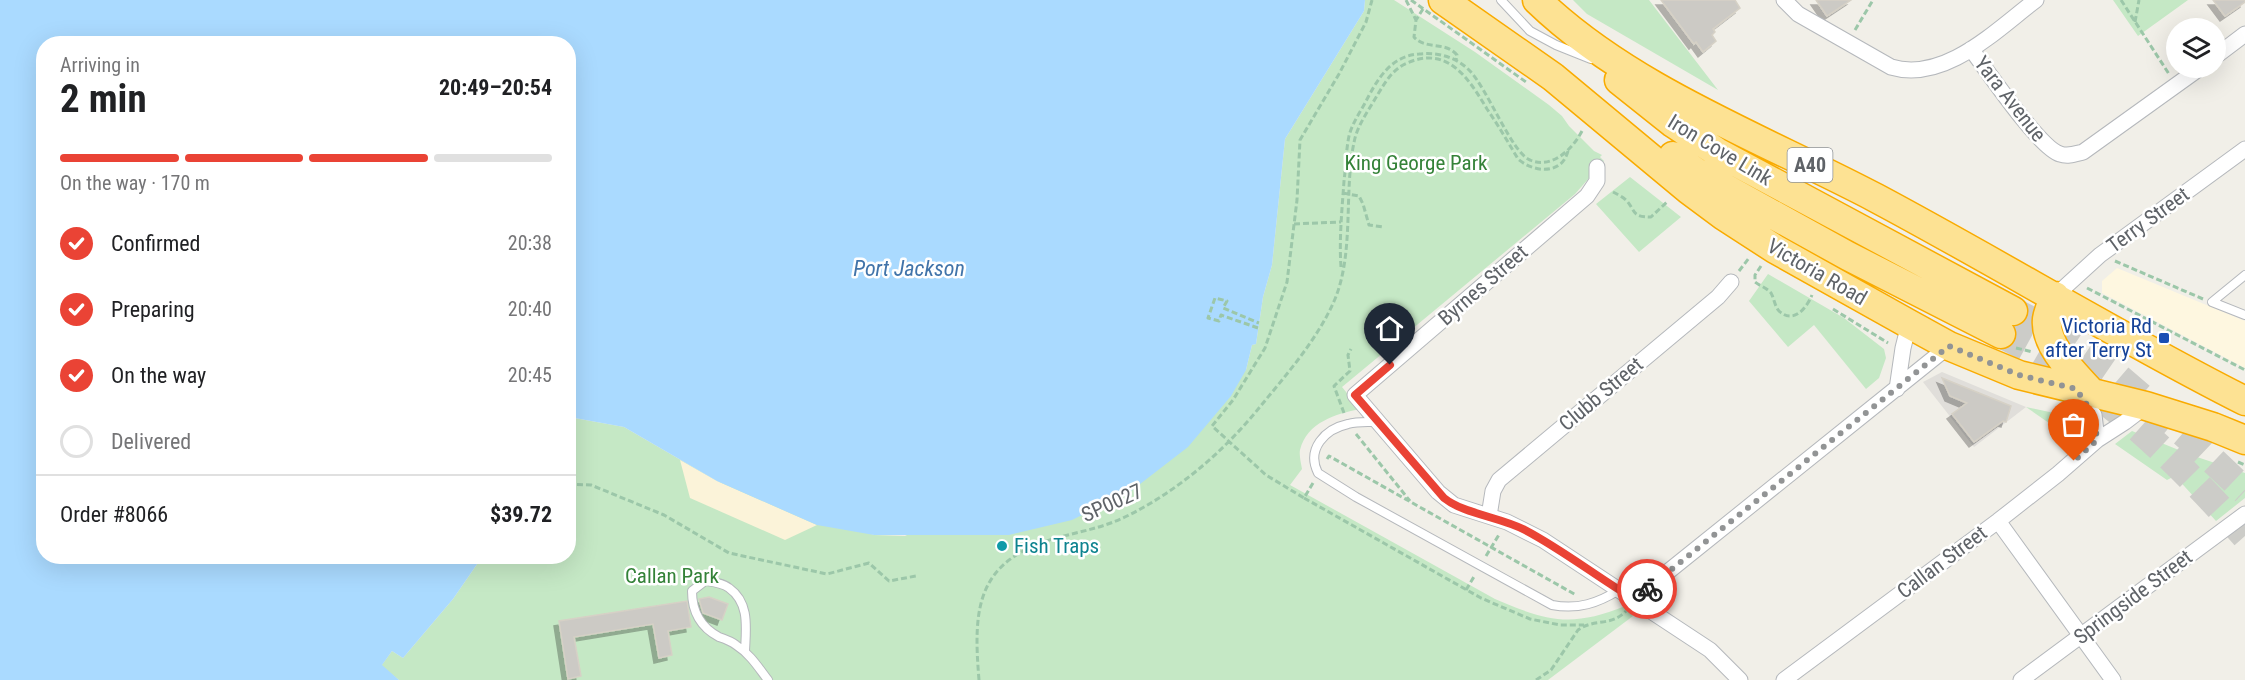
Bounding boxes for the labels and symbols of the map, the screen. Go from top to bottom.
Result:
street label: Yara Avenue [1969,52,2051,147]
street label: Iron Cove Link [1664,110,1777,191]
road number: A40 [1788,148,1832,182]
park label: King George Park [1344,151,1488,175]
street label: Terry Street [2102,182,2194,258]
street label: Victoria Road [1763,234,1871,310]
street label: Byrnes Street [1434,240,1532,330]
water label: Port Jackson [853,256,965,281]
pin [1364,303,1415,365]
place label: Victoria Rd after Terry St [2045,314,2152,362]
marker: Victoria Rd after Terry St [2157,331,2171,345]
street label: Clubb Street [1554,352,1648,436]
pin [2048,399,2099,461]
street label: SP0027 [1078,479,1146,527]
street label: Callan Street [1893,521,1991,603]
place label: Fish Traps [1014,534,1099,558]
marker: Fish Traps [995,539,1009,553]
street label: Springside Street [2069,545,2197,649]
courier [1617,559,1677,619]
park label: Callan Park [625,564,720,588]

